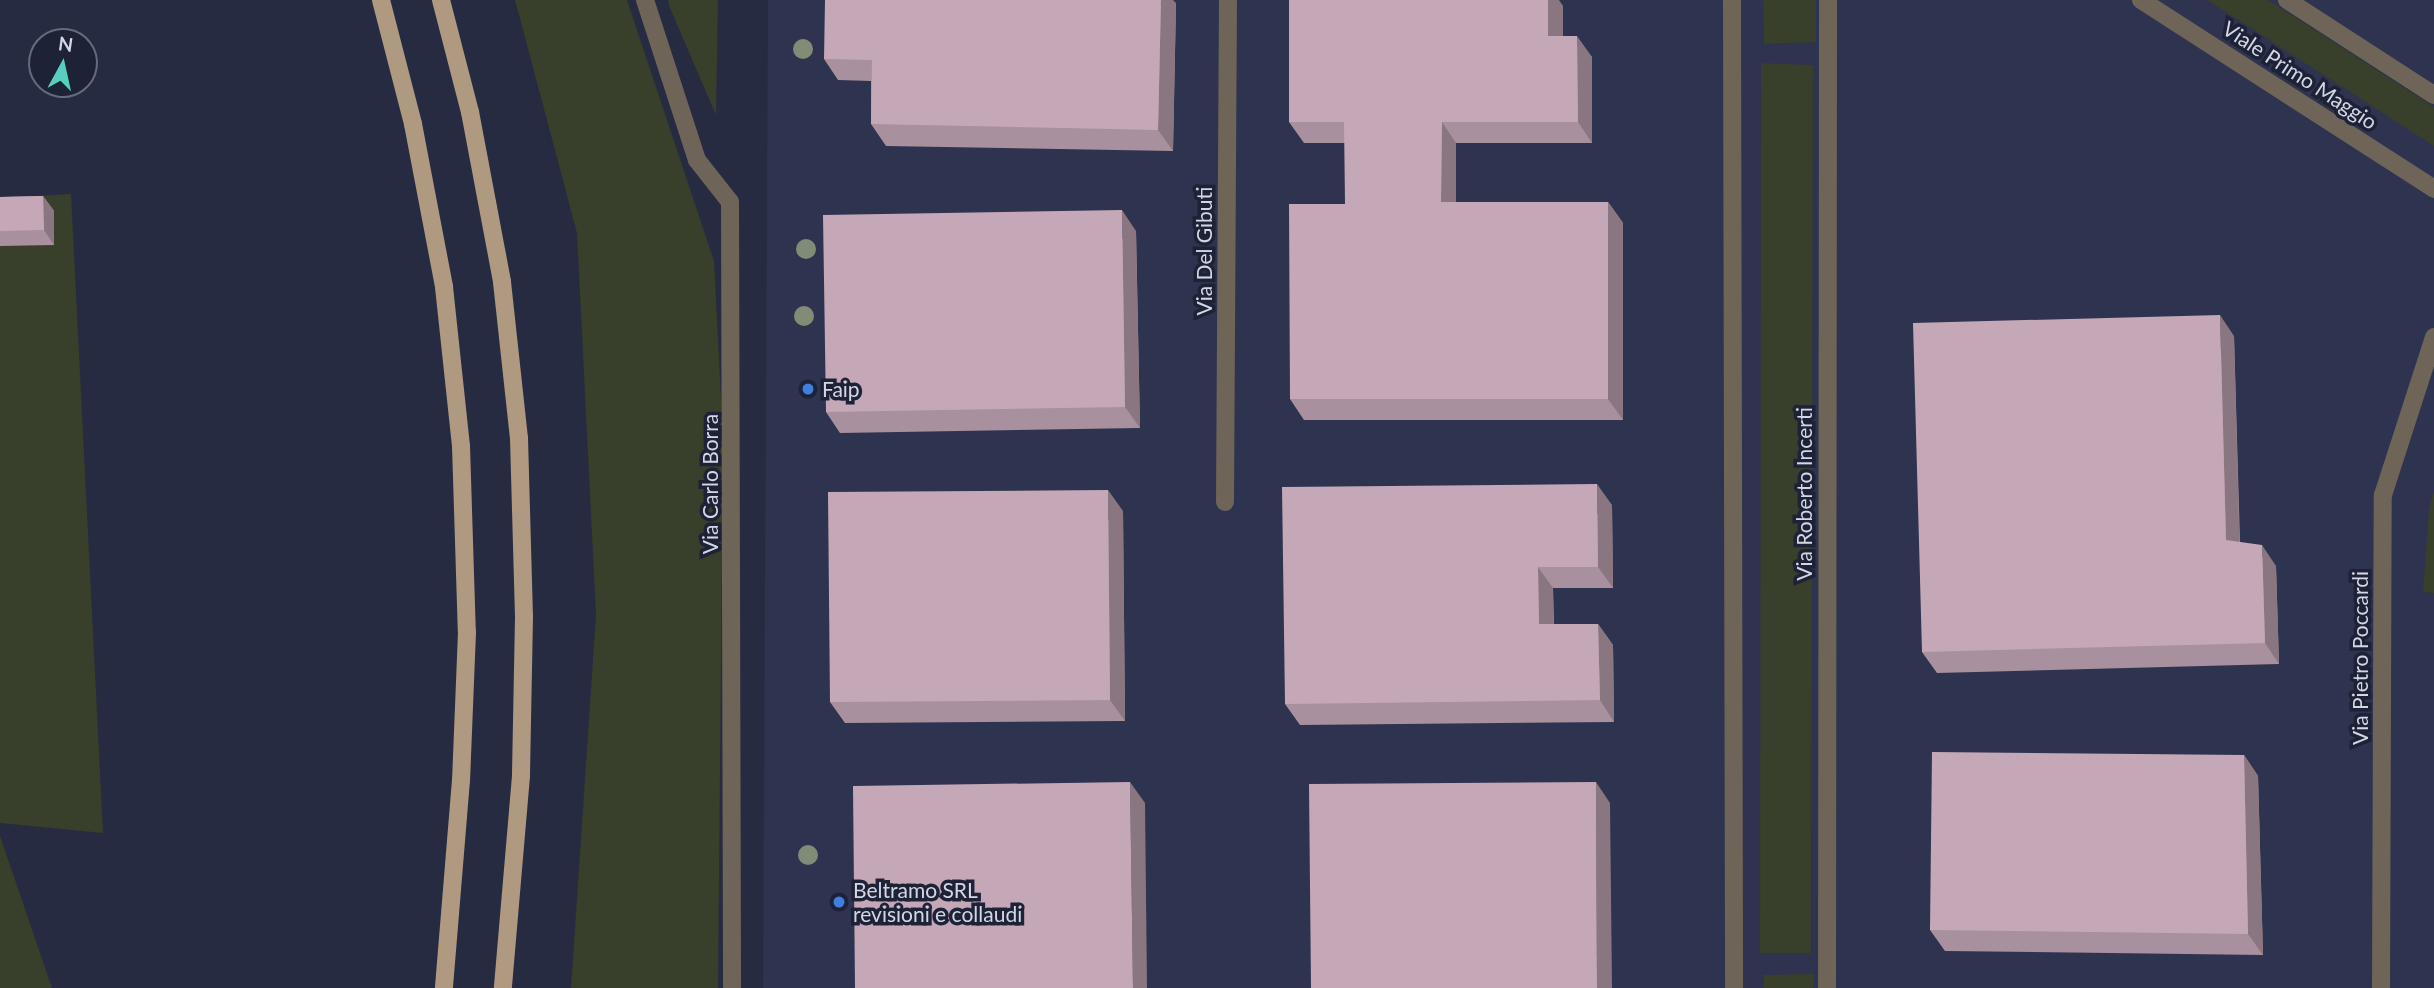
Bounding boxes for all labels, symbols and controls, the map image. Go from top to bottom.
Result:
street label: Viale Primo Maggio [2218,16,2382,134]
north arrow [28,28,98,98]
text: N [57,31,75,56]
street label: Via Del Gibuti [1191,186,1217,316]
place label: Faip [822,376,860,402]
marker: Faip [800,381,816,397]
street label: Via Roberto Incerti [1791,407,1817,581]
street label: Via Carlo Borra [697,414,723,554]
street label: Via Pietro Poccardi [2347,571,2373,745]
place label: Beltramo SRL revisioni e collaudi [853,877,1022,927]
marker: Beltramo SRL revisioni e collaudi [831,894,847,910]

